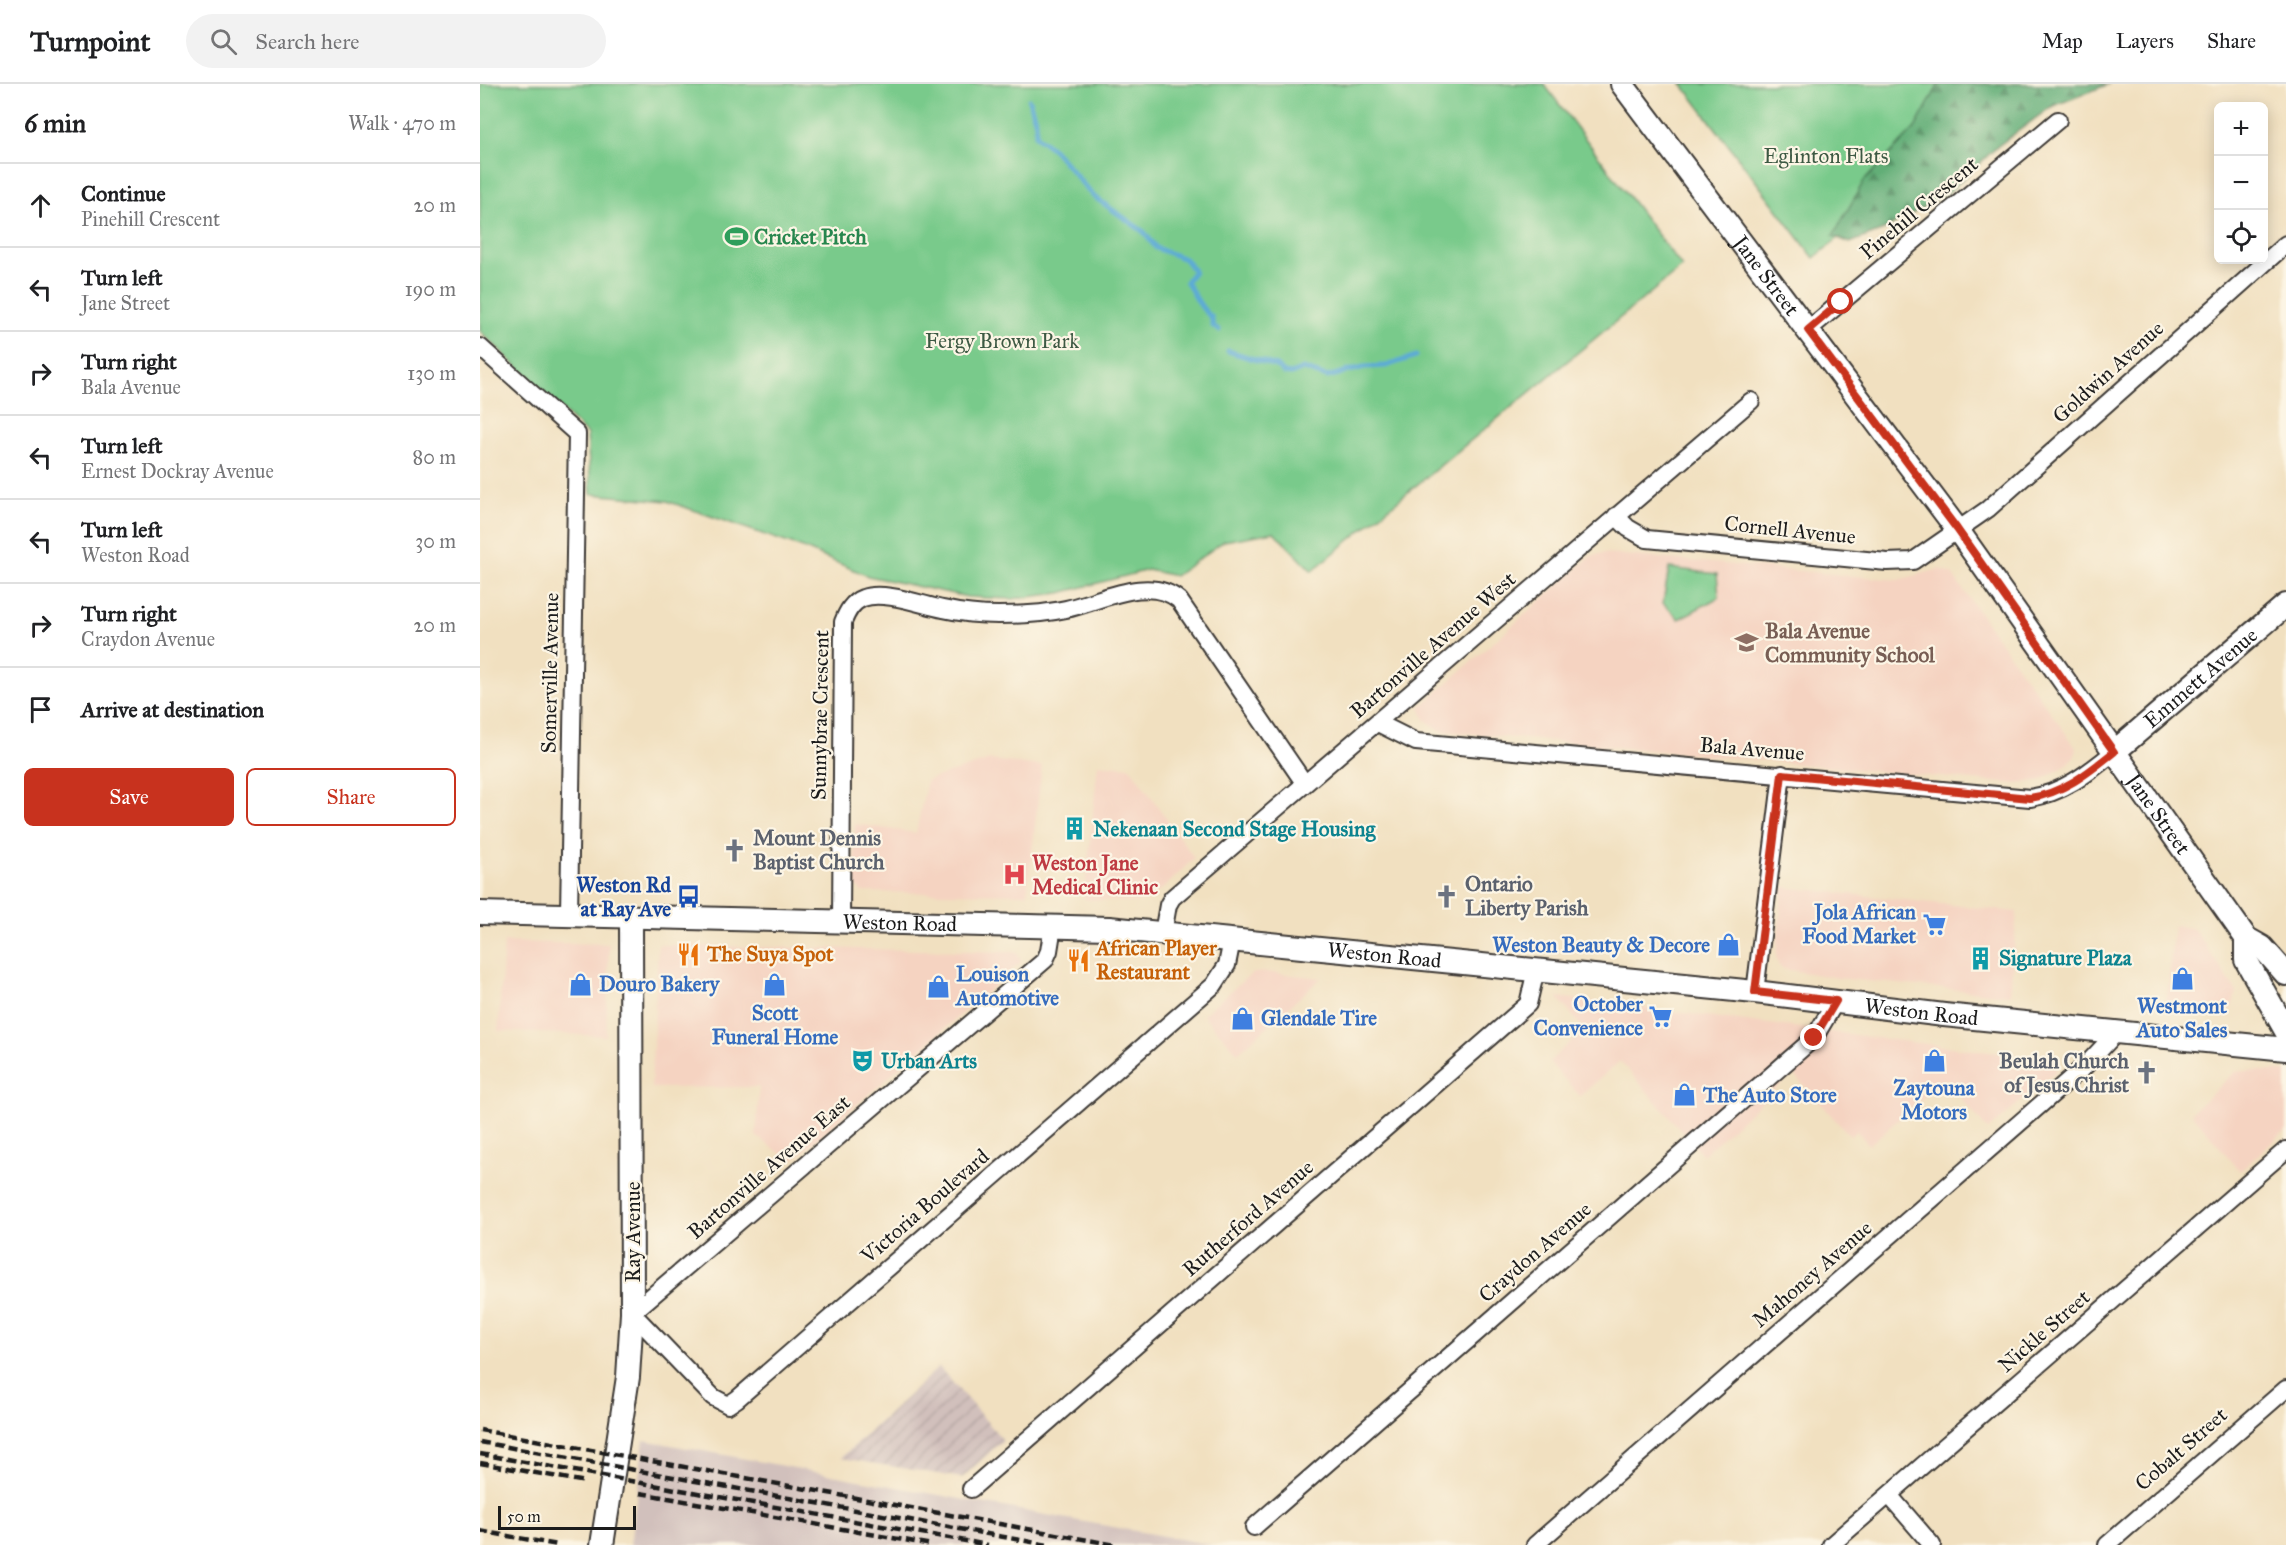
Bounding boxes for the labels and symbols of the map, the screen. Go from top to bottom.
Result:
park label: Eglinton Flats [1764,143,1889,169]
street label: Pinehill Crescent [1855,151,1984,265]
sports icon: Cricket Pitch [723,224,749,250]
place label: Cricket Pitch [754,224,867,250]
street label: Jane Street [1727,229,1805,321]
route start [1827,288,1853,314]
street label: Goldwin Avenue [2047,315,2169,429]
park label: Fergy Brown Park [925,328,1079,354]
street label: Cornell Avenue [1723,510,1857,550]
street label: Bartonville Avenue West [1345,566,1522,724]
street label: Somerville Avenue [536,592,564,754]
place label: Bala Avenue Community School [1765,618,1936,668]
street label: Emmett Avenue [2138,622,2263,734]
street label: Sunnybrae Crescent [806,629,834,800]
school or university icon: Bala Avenue Community School [1734,630,1760,656]
street label: Bala Avenue [1699,731,1806,767]
street label: Jane Street [2120,767,2196,860]
building icon: Nekenaan Second Stage Housing [1062,816,1088,842]
place label: Nekenaan Second Stage Housing [1093,816,1376,842]
place label: Mount Dennis Baptist Church [753,825,885,875]
church icon: Mount Dennis Baptist Church [722,837,748,863]
place label: Weston Jane Medical Clinic [1032,850,1158,900]
hospital icon: Weston Jane Medical Clinic [1001,862,1027,888]
place label: Ontario Liberty Parish [1465,871,1589,921]
place label: Weston Rd at Ray Ave [576,872,671,922]
church icon: Ontario Liberty Parish [1434,883,1460,909]
bus stop icon: Weston Rd at Ray Ave [676,884,702,910]
place label: Jola African Food Market [1802,899,1917,949]
street label: Weston Road [842,909,958,937]
supermarket icon: Jola African Food Market [1921,911,1947,937]
place label: Weston Beauty & Decore [1492,932,1710,958]
shop icon: Weston Beauty & Decore [1715,932,1741,958]
place label: African Player Restaurant [1094,935,1218,985]
street label: Weston Road [1326,937,1443,974]
restaurant icon: The Suya Spot [676,941,702,967]
place label: The Suya Spot [706,941,834,967]
building icon: Signature Plaza [1968,945,1994,971]
place label: Signature Plaza [1999,945,2133,971]
restaurant icon: African Player Restaurant [1065,947,1091,973]
place label: Louison Automotive [954,961,1059,1011]
shop icon: Westmont Auto Sales [2169,965,2195,991]
shop icon: Douro Bakery [568,971,594,997]
place label: Douro Bakery [599,971,720,997]
shop icon: Scott Funeral Home [762,972,788,998]
shop icon: Louison Automotive [925,973,951,999]
place label: October Convenience [1534,991,1644,1041]
street label: Weston Road [1863,992,1980,1031]
place label: Westmont Auto Sales [2135,993,2228,1043]
place label: Scott Funeral Home [712,1000,839,1050]
supermarket icon: October Convenience [1648,1003,1674,1029]
shop icon: Glendale Tire [1230,1005,1256,1031]
place label: Glendale Tire [1261,1005,1377,1031]
route end [1800,1024,1826,1050]
shop icon: Zaytouna Motors [1921,1047,1947,1073]
theatre icon: Urban Arts [850,1048,876,1074]
place label: Urban Arts [881,1048,977,1074]
place label: Beulah Church of Jesus Christ [1999,1048,2130,1099]
church icon: Beulah Church of Jesus Christ [2134,1060,2160,1086]
place label: Zaytouna Motors [1893,1075,1976,1125]
shop icon: The Auto Store [1672,1082,1698,1108]
place label: The Auto Store [1702,1082,1837,1108]
street label: Bartonville Avenue East [682,1089,856,1245]
street label: Victoria Boulevard [855,1143,995,1269]
street label: Rutherford Avenue [1177,1154,1319,1282]
street label: Ray Avenue [620,1181,646,1282]
street label: Craydon Avenue [1473,1196,1597,1308]
street label: Mahoney Avenue [1747,1215,1877,1333]
street label: Nickle Street [1993,1284,2096,1378]
street label: Cobalt Street [2130,1401,2233,1496]
scale bar [498,1503,636,1530]

